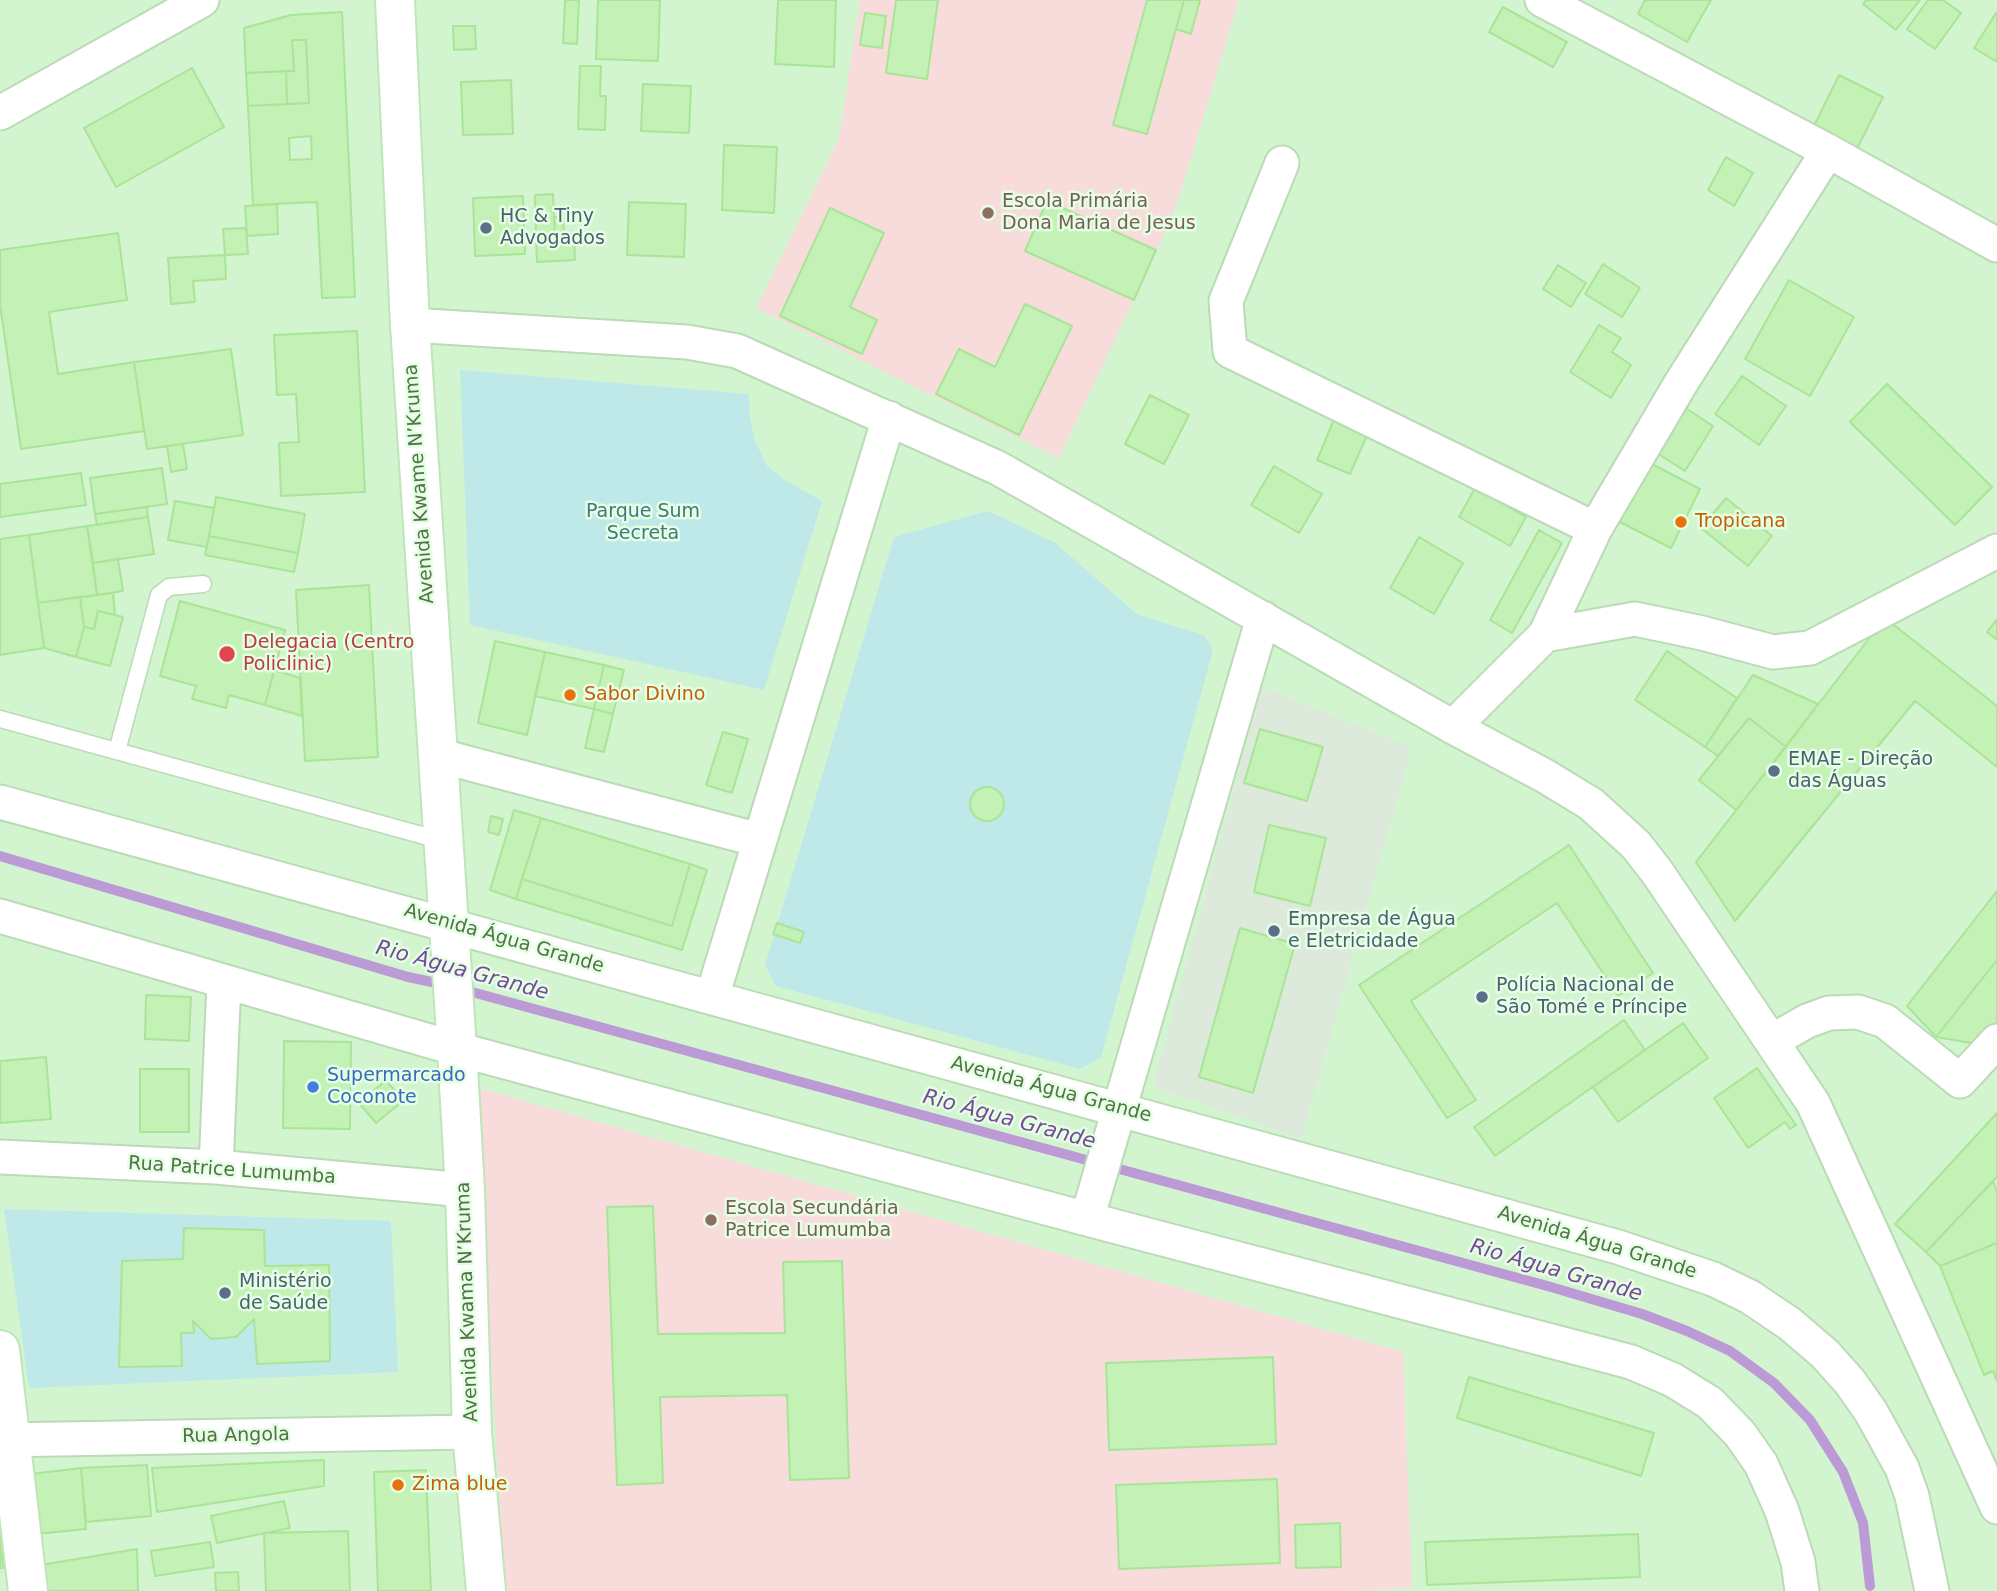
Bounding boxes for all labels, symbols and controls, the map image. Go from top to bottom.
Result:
place label: Escola Primária Dona Maria de Jesus [1002,191,1196,235]
marker: Escola Primária Dona Maria de Jesus [980,205,996,221]
place label: HC & Tiny Advogados [500,206,605,250]
marker: HC & Tiny Advogados [478,220,494,236]
street label: Avenida Kwame N’Kruma [400,363,440,605]
park label: Parque Sum Secreta [586,501,700,545]
place label: Tropicana [1695,511,1786,533]
marker: Tropicana [1673,514,1689,530]
place label: Delegacia (Centro Policlinic) [243,632,414,676]
marker: Delegacia (Centro Policlinic) [217,644,237,664]
place label: Sabor Divino [584,684,705,706]
marker: Sabor Divino [562,687,578,703]
place label: EMAE - Direção das Águas [1788,749,1933,793]
marker: EMAE - Direção das Águas [1766,763,1782,779]
street label: Avenida Água Grande [402,900,606,978]
place label: Empresa de Água e Eletricidade [1288,909,1456,953]
marker: Empresa de Água e Eletricidade [1266,923,1282,939]
water label: Rio Água Grande [373,936,551,1006]
place label: Polícia Nacional de São Tomé e Príncipe [1496,975,1687,1019]
marker: Polícia Nacional de São Tomé e Príncipe [1474,989,1490,1005]
street label: Avenida Água Grande [948,1052,1154,1128]
place label: Supermarcado Coconote [327,1065,466,1109]
marker: Supermarcado Coconote [305,1079,321,1095]
water label: Rio Água Grande [920,1085,1098,1155]
street label: Rua Patrice Lumumba [127,1152,337,1190]
street label: Avenida Kwama N’Kruma [452,1181,484,1423]
place label: Escola Secundária Patrice Lumumba [725,1198,899,1242]
street label: Avenida Água Grande [1495,1202,1699,1284]
marker: Escola Secundária Patrice Lumumba [703,1212,719,1228]
water label: Rio Água Grande [1467,1234,1645,1308]
place label: Ministério de Saúde [239,1271,332,1315]
marker: Ministério de Saúde [217,1285,233,1301]
street label: Rua Angola [182,1424,290,1448]
place label: Zima blue [412,1474,508,1496]
marker: Zima blue [390,1477,406,1493]

